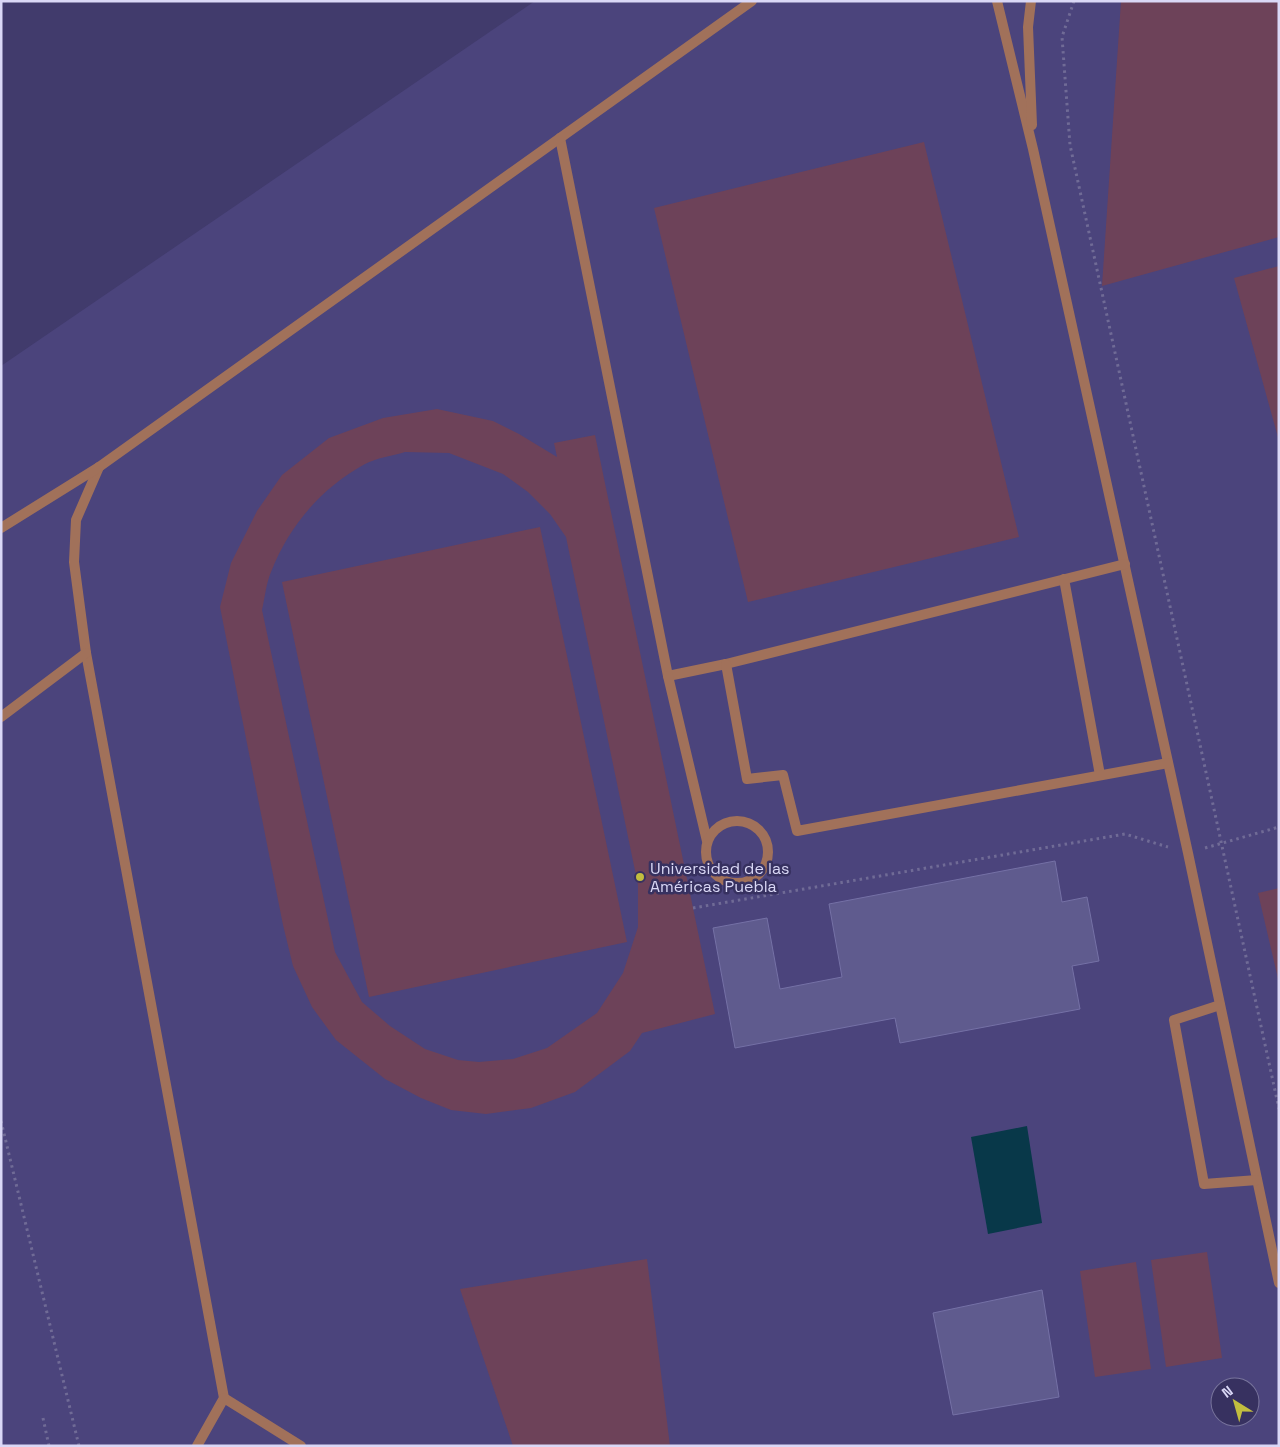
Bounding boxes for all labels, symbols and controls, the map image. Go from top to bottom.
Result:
place label: Universidad de las Américas Puebla [650,858,789,897]
marker: Universidad de las Américas Puebla [634,871,646,883]
north arrow [1210,1377,1260,1427]
text: N [1218,1382,1236,1402]

